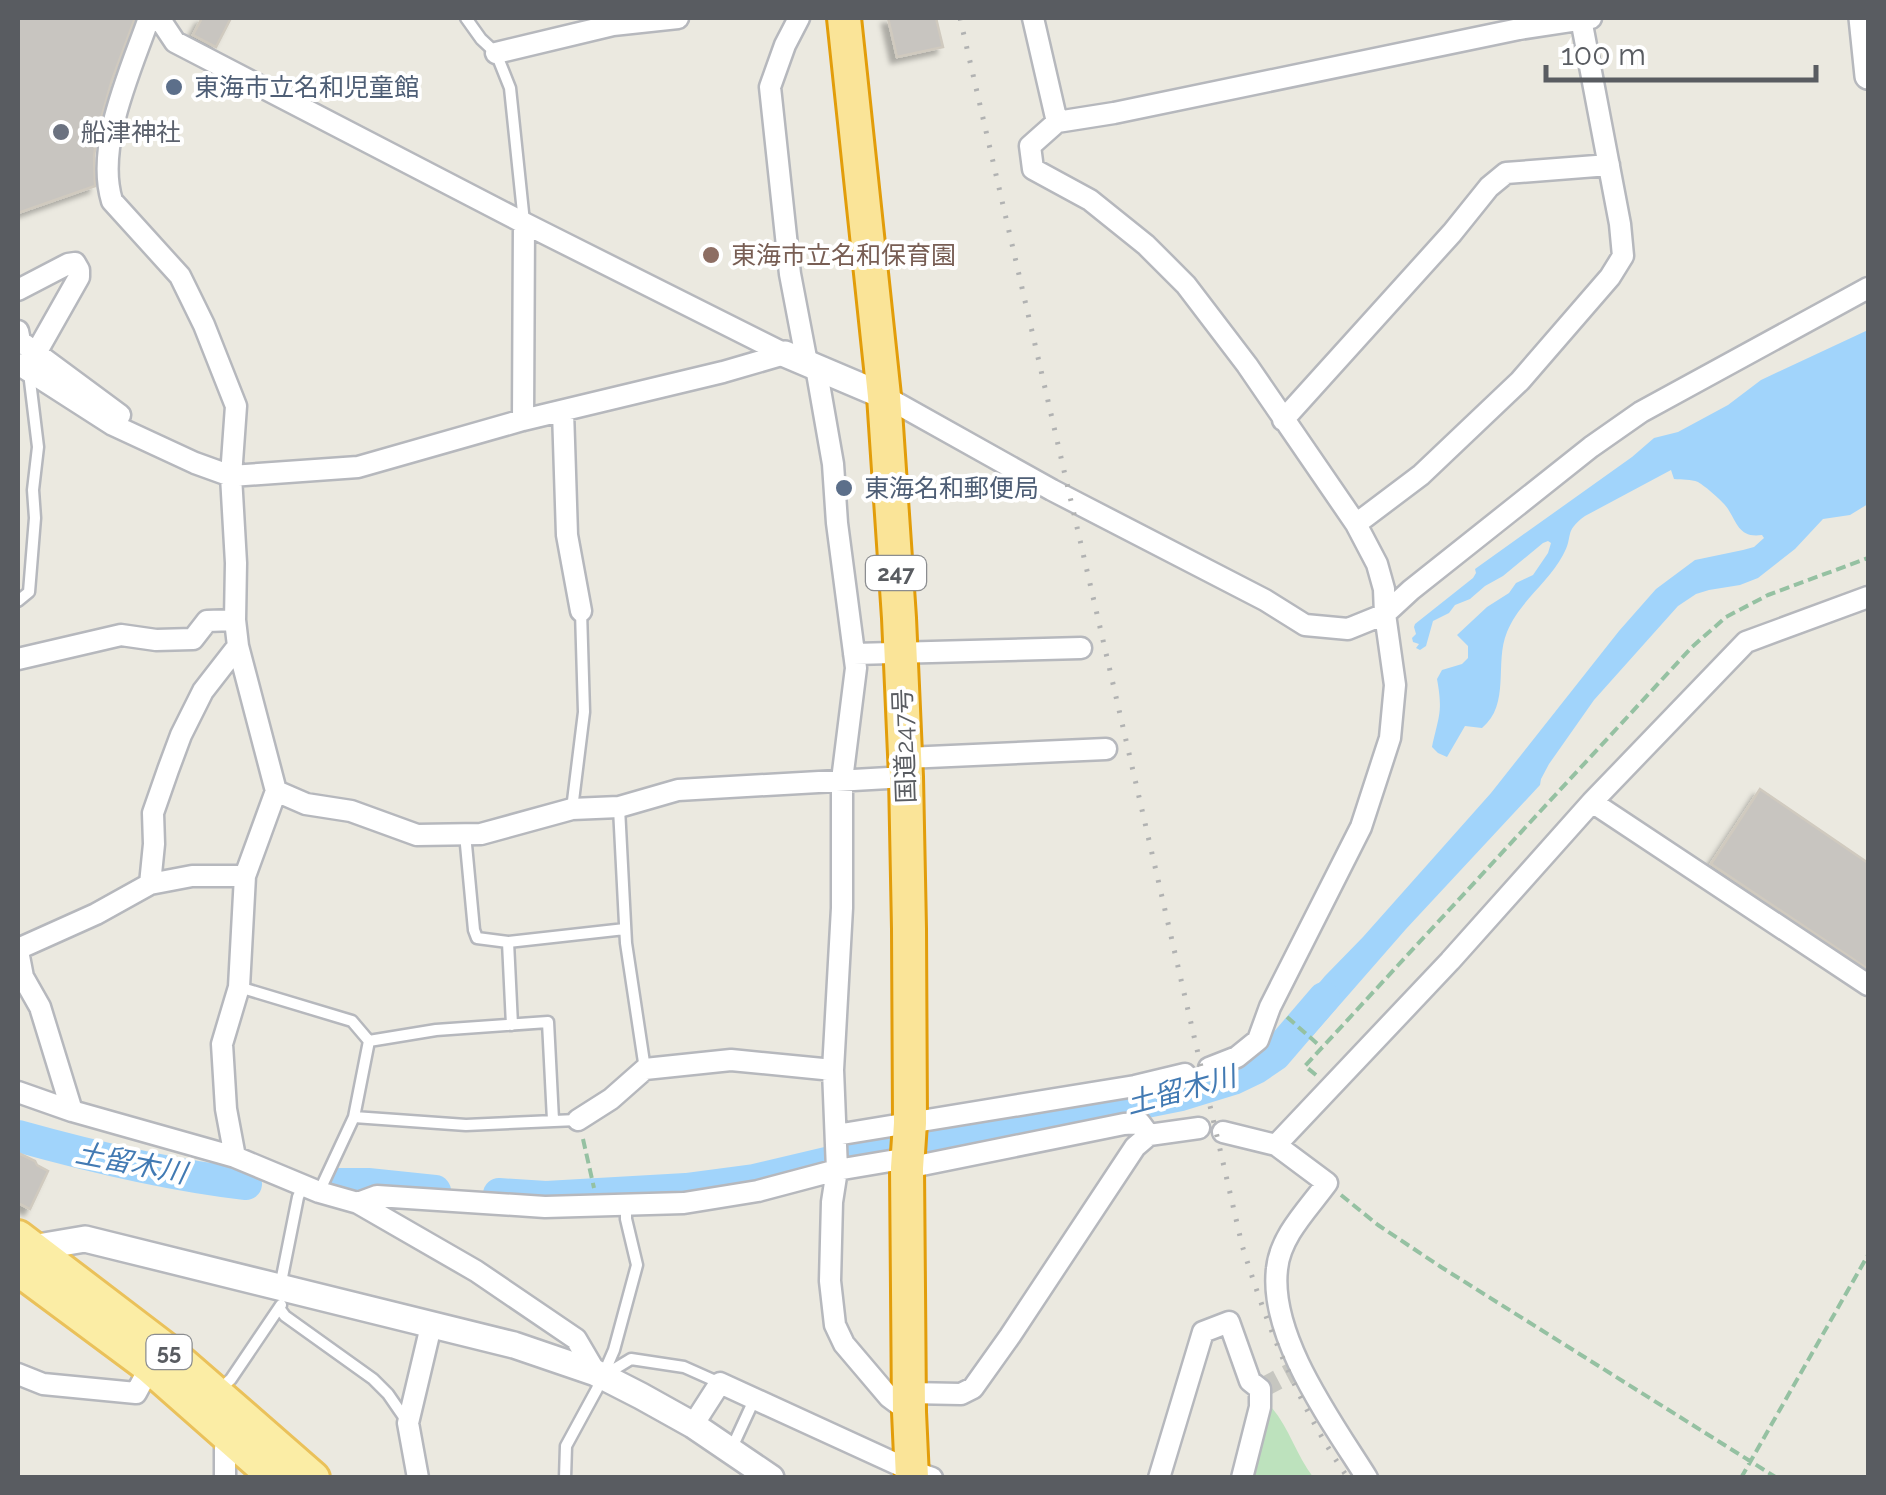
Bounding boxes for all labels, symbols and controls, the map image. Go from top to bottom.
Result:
scale bar [1546,20,1816,82]
text: 100 m [1561,37,1646,72]
place label: 東海市立名和児童館 [194,72,419,102]
marker: 東海市立名和児童館 [163,76,185,98]
place label: 船津神社 [81,117,181,147]
marker: 船津神社 [50,121,72,143]
place label: 東海市立名和保育園 [731,240,956,270]
marker: 東海市立名和保育園 [700,244,722,266]
place label: 東海名和郵便局 [864,473,1039,503]
marker: 東海名和郵便局 [833,477,855,499]
road number: 247 [866,556,926,590]
street label: 国道247号 [887,688,921,804]
water label: 土留木川 [1123,1059,1242,1120]
water label: 土留木川 [73,1136,192,1190]
road number: 55 [146,1335,192,1369]

